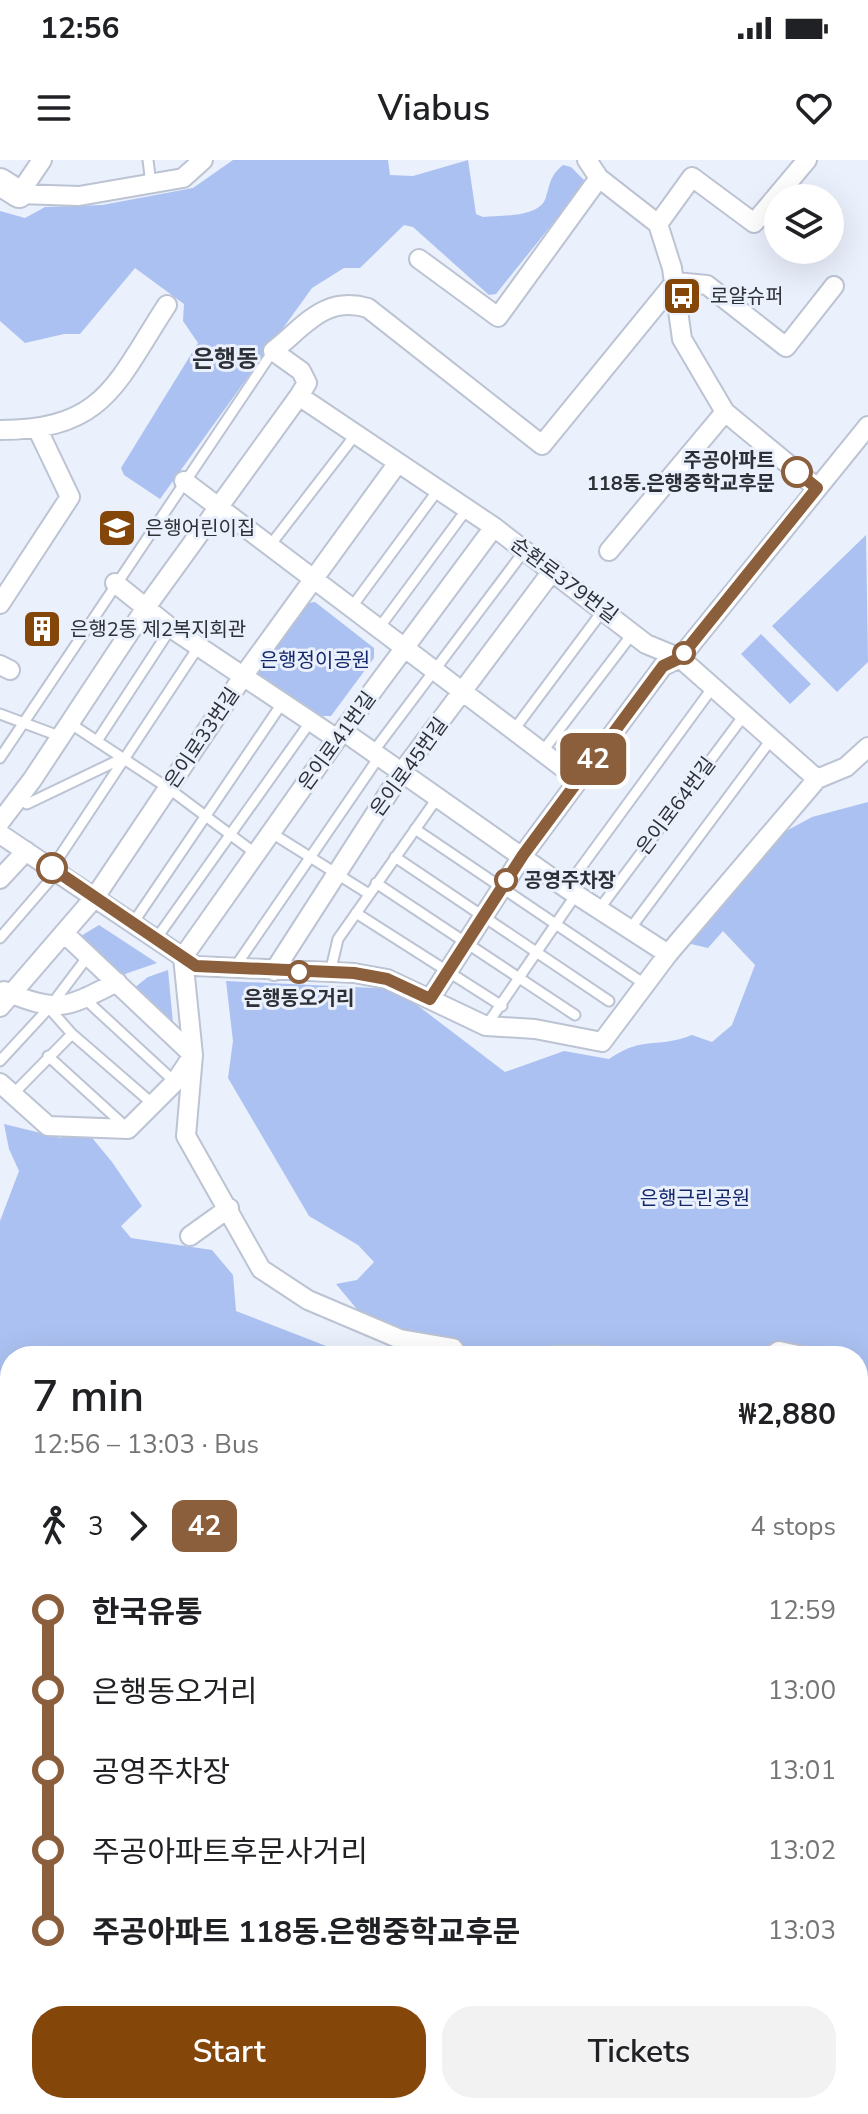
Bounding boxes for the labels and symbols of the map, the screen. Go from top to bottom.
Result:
bus stop icon: 로얄슈퍼 [661,275,703,317]
place label: 로얄슈퍼 [710,283,784,310]
district label: 은행동 [192,343,258,375]
place label: 주공아파트 118동.은행중학교후문 [587,447,775,497]
marker: 주공아파트 118동.은행중학교후문 [782,457,812,487]
school or university icon: 은행어린이집 [96,507,138,549]
place label: 은행어린이집 [145,515,255,542]
street label: 순환로379번길 [505,531,623,629]
building icon: 은행2동 제2복지회관 [21,608,63,650]
place label: 은행2동 제2복지회관 [70,616,246,643]
unlabelled marker [673,642,695,664]
park label: 은행정이공원 [260,647,370,674]
street label: 은이로33번길 [158,682,246,794]
street label: 은이로41번길 [292,686,382,796]
street label: 은이로45번길 [364,712,454,822]
line badge: 42 [557,733,629,785]
street label: 은이로64번길 [630,752,722,860]
unlabelled marker [37,853,67,883]
place label: 공영주차장 [524,867,616,894]
marker: 공영주차장 [495,869,517,891]
marker: 은행동오거리 [288,961,310,983]
place label: 은행동오거리 [244,985,354,1012]
park label: 은행근린공원 [640,1185,750,1212]

